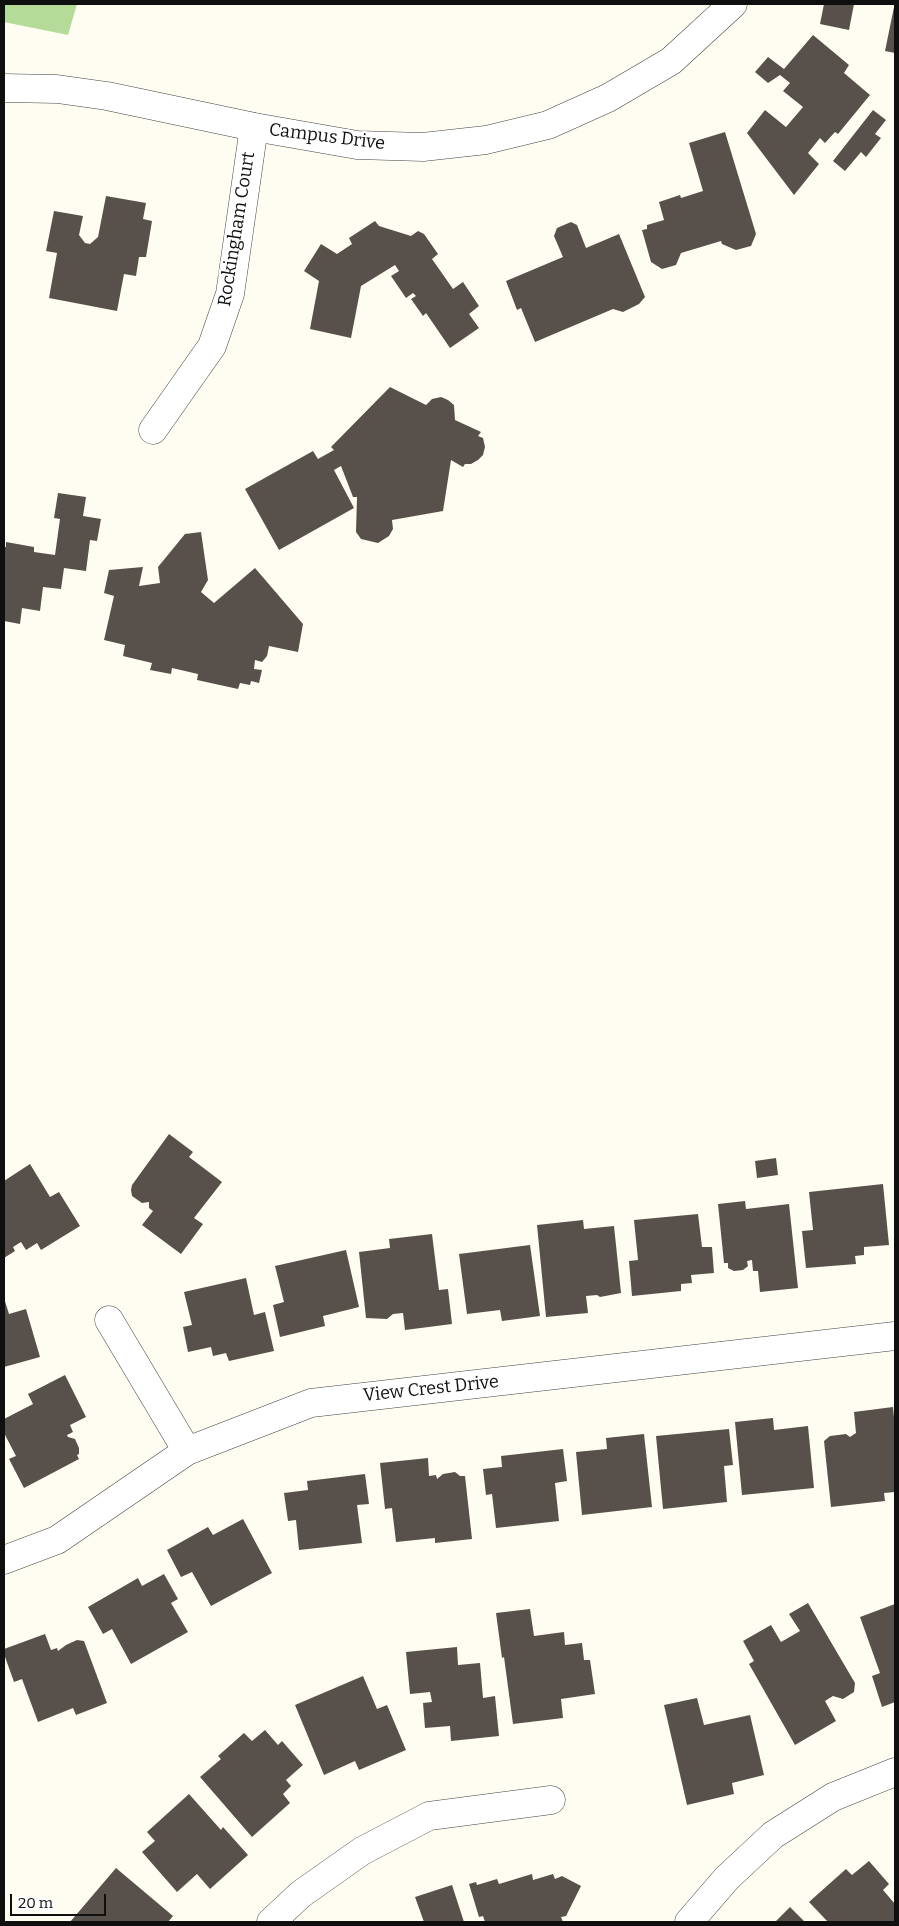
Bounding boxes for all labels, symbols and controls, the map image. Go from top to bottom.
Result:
street label: Campus Drive [268,119,386,155]
street label: Rockingham Court [214,150,260,308]
street label: View Crest Drive [362,1371,500,1407]
scale bar [12,1884,109,1916]
text: 20 m [18,1894,53,1912]

